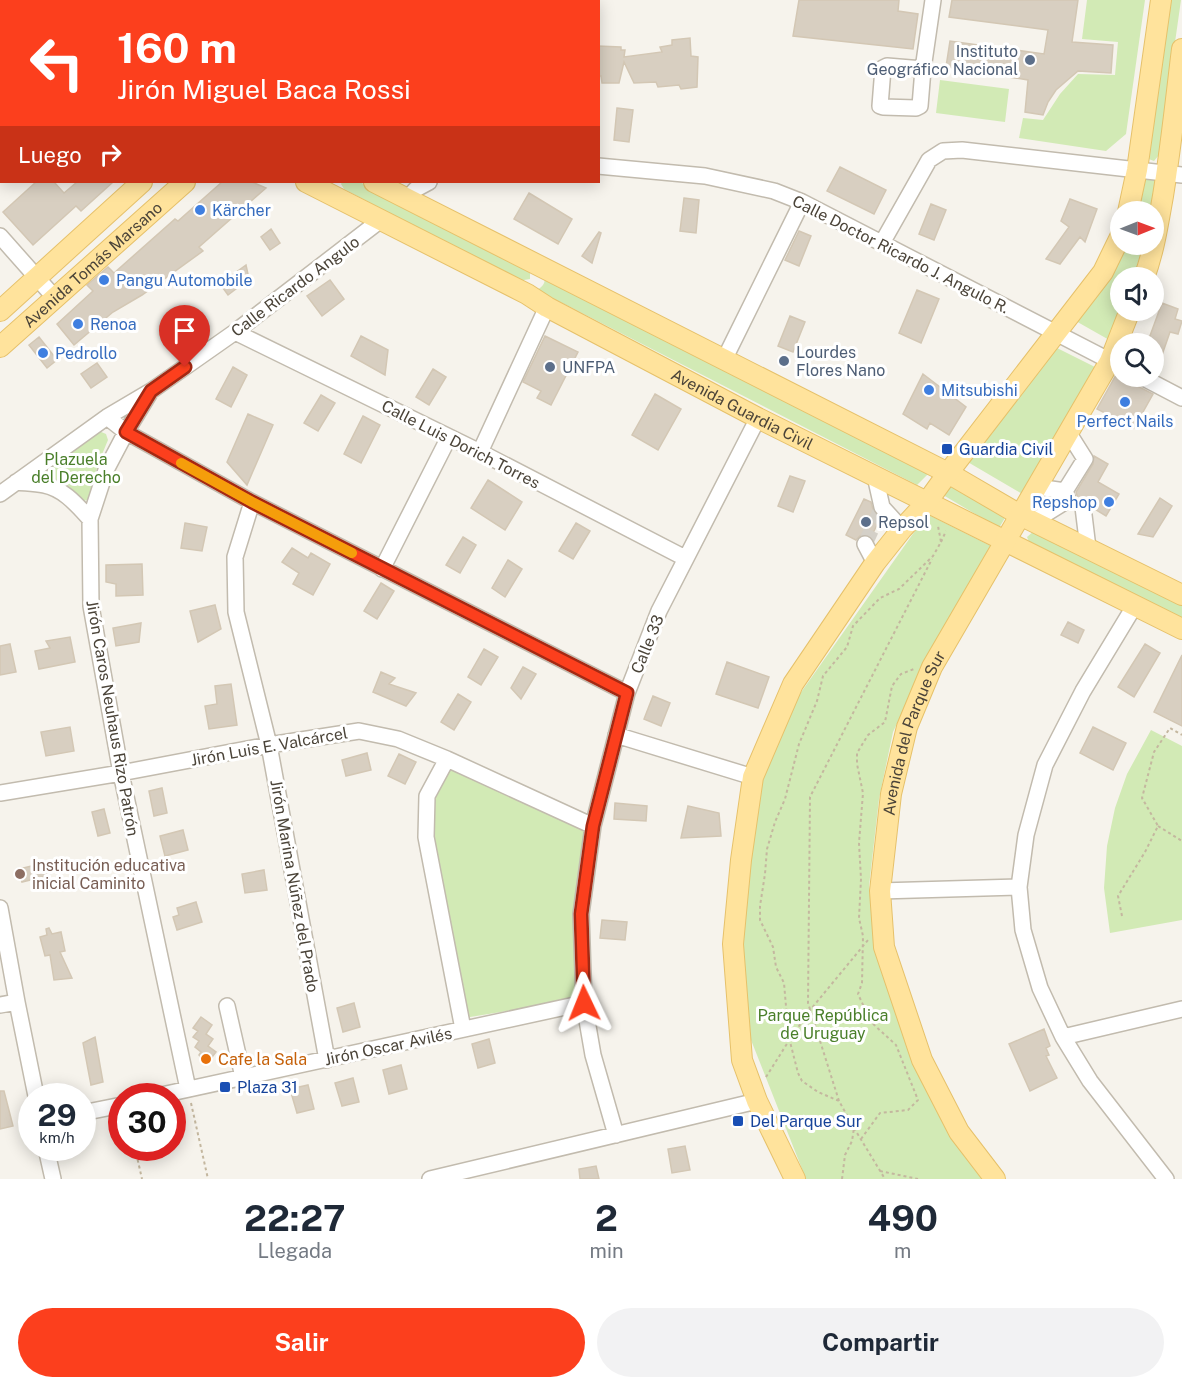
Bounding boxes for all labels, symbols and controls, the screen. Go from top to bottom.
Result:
text: 160 m [117,23,237,72]
icon: left [18,24,96,102]
place label: Instituto Geográfico Nacional [867,42,1018,79]
marker: Instituto Geográfico Nacional [1023,53,1037,67]
text: Jirón Miguel Baca Rossi [117,73,411,105]
icon: right [94,138,127,171]
text: Luego [18,142,82,168]
street label: Calle Doctor Ricardo J. Angulo R. [789,191,1012,318]
street label: Avenida Tomás Marsano [20,198,166,332]
place label: Kärcher [212,201,271,220]
north arrow [1110,201,1164,255]
map controls [1110,201,1164,387]
marker: Kärcher [193,203,207,217]
street label: Calle Ricardo Angulo [227,232,363,341]
button: sound [1110,267,1164,321]
place label: Pangu Automobile [116,271,253,290]
marker: Pangu Automobile [97,273,111,287]
pin [159,305,210,367]
icon: arrive [168,314,201,347]
place label: Renoa [90,315,137,334]
marker: Renoa [71,317,85,331]
button: search [1110,333,1164,387]
place label: Lourdes Flores Nano [796,343,885,380]
place label: Pedrollo [55,344,117,363]
marker: Pedrollo [36,346,50,360]
marker: Lourdes Flores Nano [777,354,791,368]
place label: UNFPA [562,358,615,377]
marker: UNFPA [543,360,557,374]
street label: Avenida Guardia Civil [668,365,816,454]
place label: Mitsubishi [941,381,1018,400]
marker: Mitsubishi [922,383,936,397]
marker: Perfect Nails [1118,395,1132,409]
street label: Calle Luis Dorich Torres [378,396,543,493]
place label: Perfect Nails [1077,412,1173,431]
place label: Guardia Civil [959,440,1053,459]
marker: Guardia Civil [940,442,954,456]
park label: Plazuela del Derecho [31,450,121,487]
place label: Repshop [1032,493,1097,512]
marker: Repshop [1102,495,1116,509]
place label: Repsol [878,513,929,532]
marker: Repsol [859,515,873,529]
street label: Jirón Caros Neuhaus Rizo Patrón [82,599,143,838]
street label: Calle 33 [627,612,668,676]
street label: Avenida del Parque Sur [880,647,949,817]
street label: Jirón Luis E. Valcárcel [189,723,349,770]
street label: Jirón Marina Núñez del Prado [266,778,323,994]
place label: Institución educativa inicial Caminito [32,856,186,893]
marker: Institución educativa inicial Caminito [13,867,27,881]
position arrow [552,971,616,1035]
park label: Parque República de Uruguay [758,1006,888,1043]
street label: Jirón Oscar Avilés [323,1024,454,1069]
place label: Cafe la Sala [218,1050,307,1069]
marker: Cafe la Sala [199,1052,213,1066]
place label: Plaza 31 [237,1078,298,1097]
marker: Plaza 31 [218,1080,232,1094]
speed limit sign: 30 [108,1083,186,1161]
text: 29 [38,1097,76,1133]
place label: Del Parque Sur [750,1112,862,1131]
marker: Del Parque Sur [731,1114,745,1128]
text: km/h [39,1129,75,1146]
text: 22:27 [244,1197,346,1239]
text: 2 [595,1197,618,1239]
text: 490 [868,1197,938,1239]
text: Llegada [258,1239,332,1263]
text: min [590,1239,624,1263]
text: m [894,1239,911,1263]
button: Salir [18,1308,585,1377]
button: Compartir [597,1308,1164,1377]

